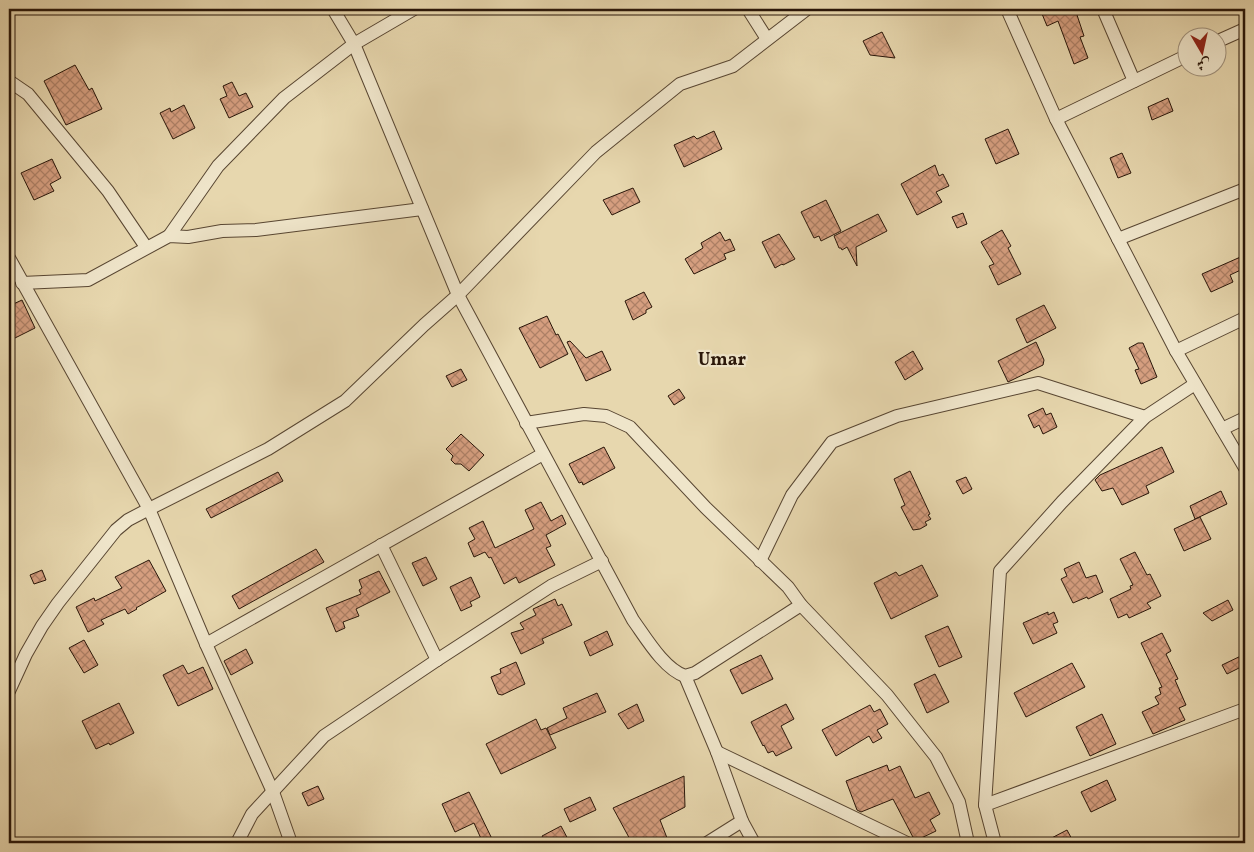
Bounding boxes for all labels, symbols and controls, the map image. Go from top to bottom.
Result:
north arrow [1176,28,1226,78]
text: ش [1195,53,1212,74]
district label: Umar [698,348,747,373]

